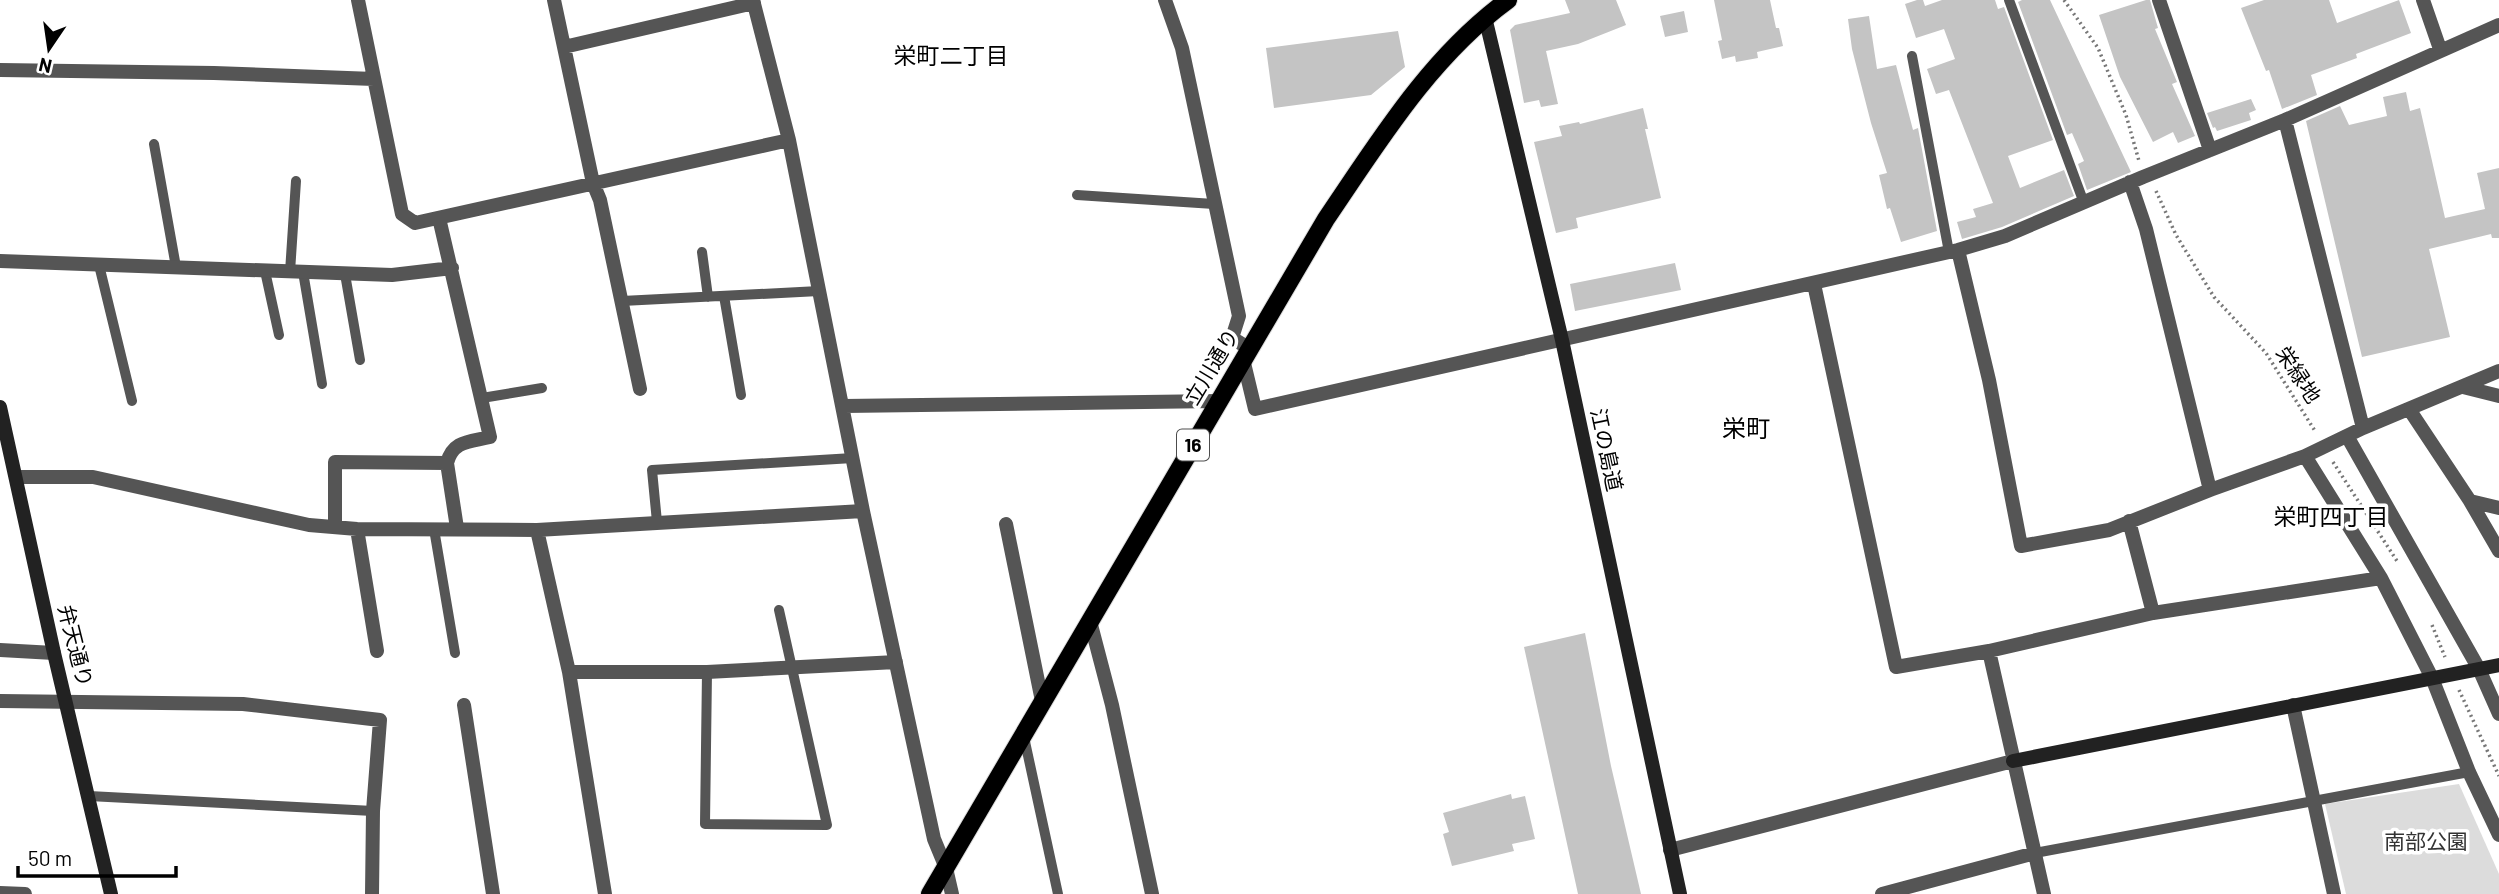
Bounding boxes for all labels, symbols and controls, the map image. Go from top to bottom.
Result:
north arrow [14,14,84,84]
district label: 栄町二丁目 [894,41,1009,69]
text: N [36,53,54,79]
street label: 立川通り [1178,324,1243,409]
street label: 栄緑地 [2272,341,2327,407]
street label: 江の島道 [1587,406,1628,493]
district label: 栄町 [1722,413,1770,442]
road number: 16 [1177,430,1209,460]
district label: 栄町四丁目 [2274,502,2389,530]
street label: 弁天通り [54,602,99,689]
park label: 南部公園 [2384,828,2468,853]
scale bar [18,834,175,878]
text: 50 m [28,845,72,870]

